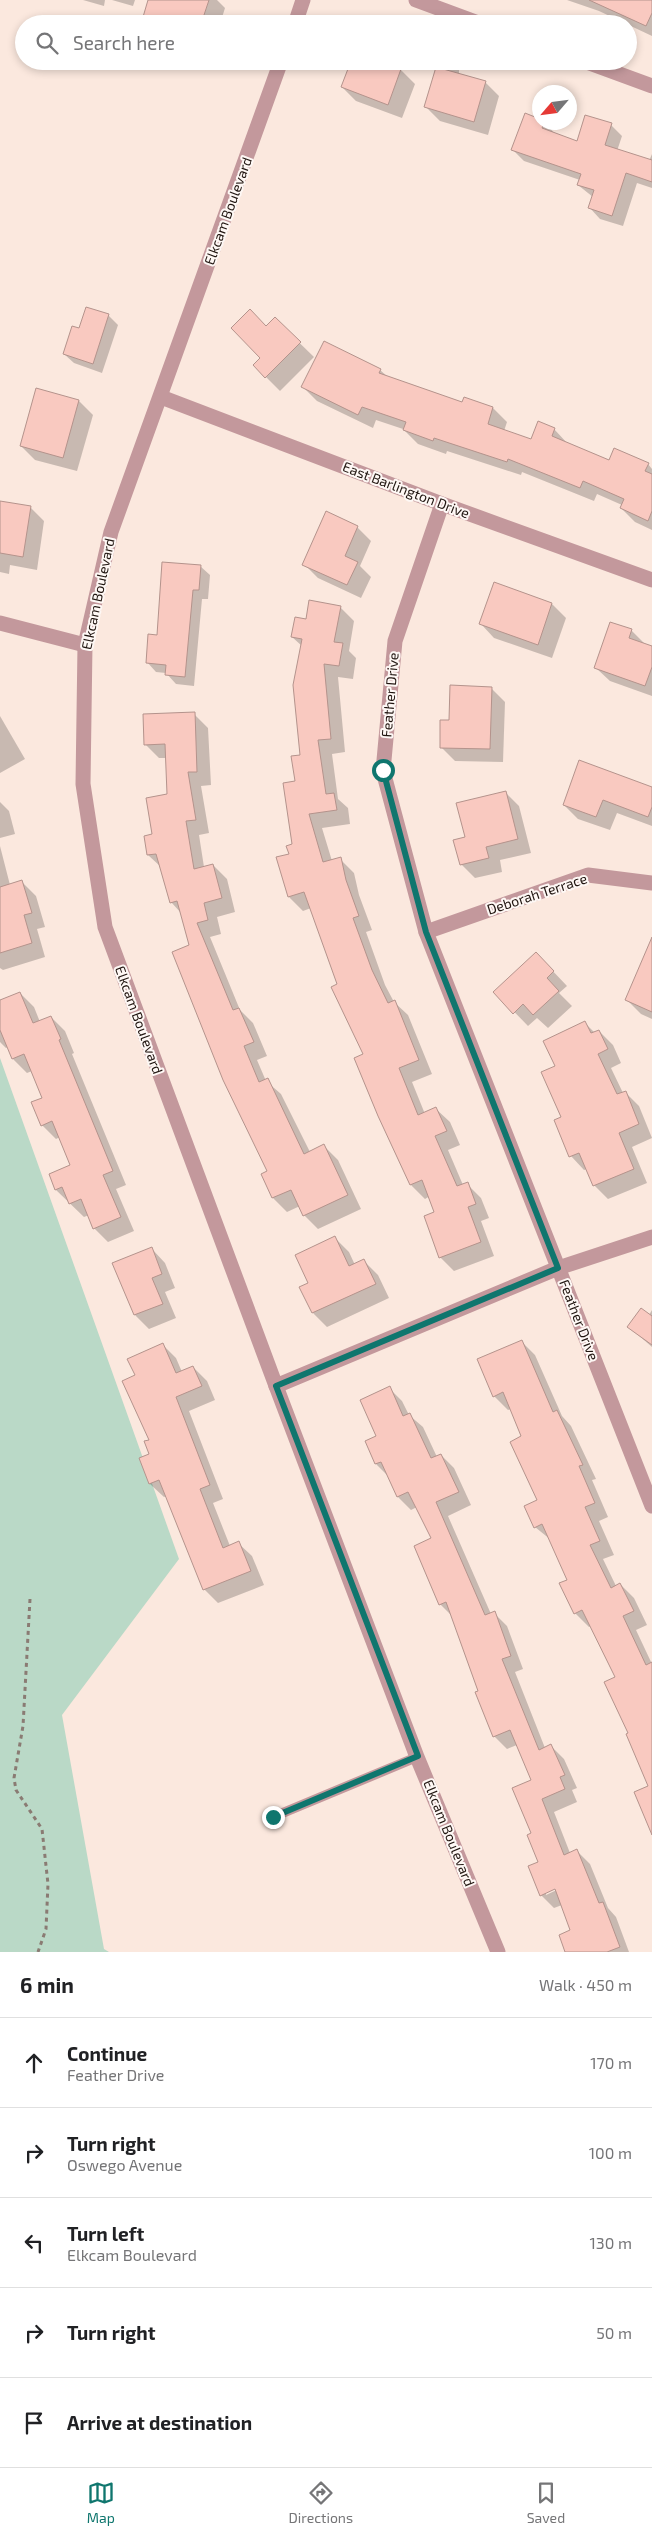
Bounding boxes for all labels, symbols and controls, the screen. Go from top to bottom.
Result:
search box [15,15,637,70]
icon: search [33,29,61,57]
text: Search here [73,31,175,54]
north arrow [532,85,577,130]
street label: Elkcam Boulevard [200,155,255,267]
street label: East Barlington Drive [340,458,472,522]
street label: Elkcam Boulevard [77,537,118,651]
street label: Feather Drive [377,652,402,738]
route start [372,759,395,782]
street label: Deborah Terrace [485,869,589,918]
street label: Elkcam Boulevard [112,964,167,1076]
street label: Feather Drive [556,1277,603,1363]
street label: Elkcam Boulevard [420,1777,479,1889]
route end [262,1806,285,1829]
text: 6 min [20,1972,74,1997]
text: Walk · 450 m [539,1975,632,1994]
text: Continue [67,2042,147,2065]
icon: ahead [20,2049,48,2077]
text: 170 m [590,2053,632,2072]
text: Feather Drive [67,2065,164,2084]
text: Turn right [67,2132,155,2155]
icon: right [20,2139,48,2167]
text: 100 m [589,2143,632,2162]
text: Oswego Avenue [67,2155,182,2174]
text: Turn left [67,2222,144,2245]
icon: left [20,2229,48,2257]
text: 130 m [590,2233,632,2252]
text: Elkcam Boulevard [67,2245,197,2264]
icon: right [20,2319,48,2347]
text: Turn right [67,2321,155,2344]
text: 50 m [596,2323,632,2342]
icon: arrive [20,2409,48,2437]
text: Arrive at destination [67,2411,252,2434]
tab: Map [87,2479,115,2526]
tab: Directions [289,2479,353,2526]
tab: Saved [527,2479,565,2526]

